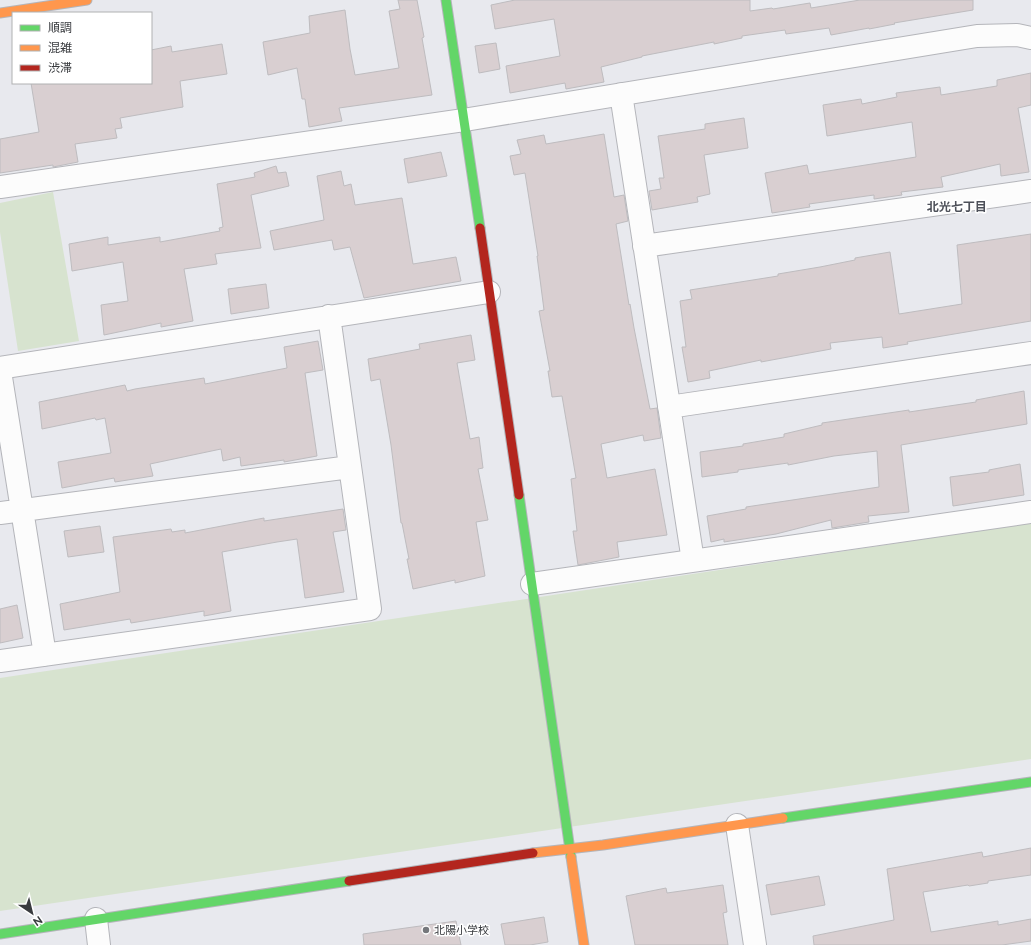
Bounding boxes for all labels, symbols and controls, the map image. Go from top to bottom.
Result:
legend [12,12,152,84]
text: 順調 [48,21,72,35]
text: 混雑 [48,41,72,55]
text: 渋滞 [48,61,72,75]
district label: 北光七丁目 [927,200,987,214]
north arrow [12,893,52,933]
text: N [30,913,45,929]
place label: 北陽小学校 [434,924,489,937]
marker: 北陽小学校 [421,925,431,935]

